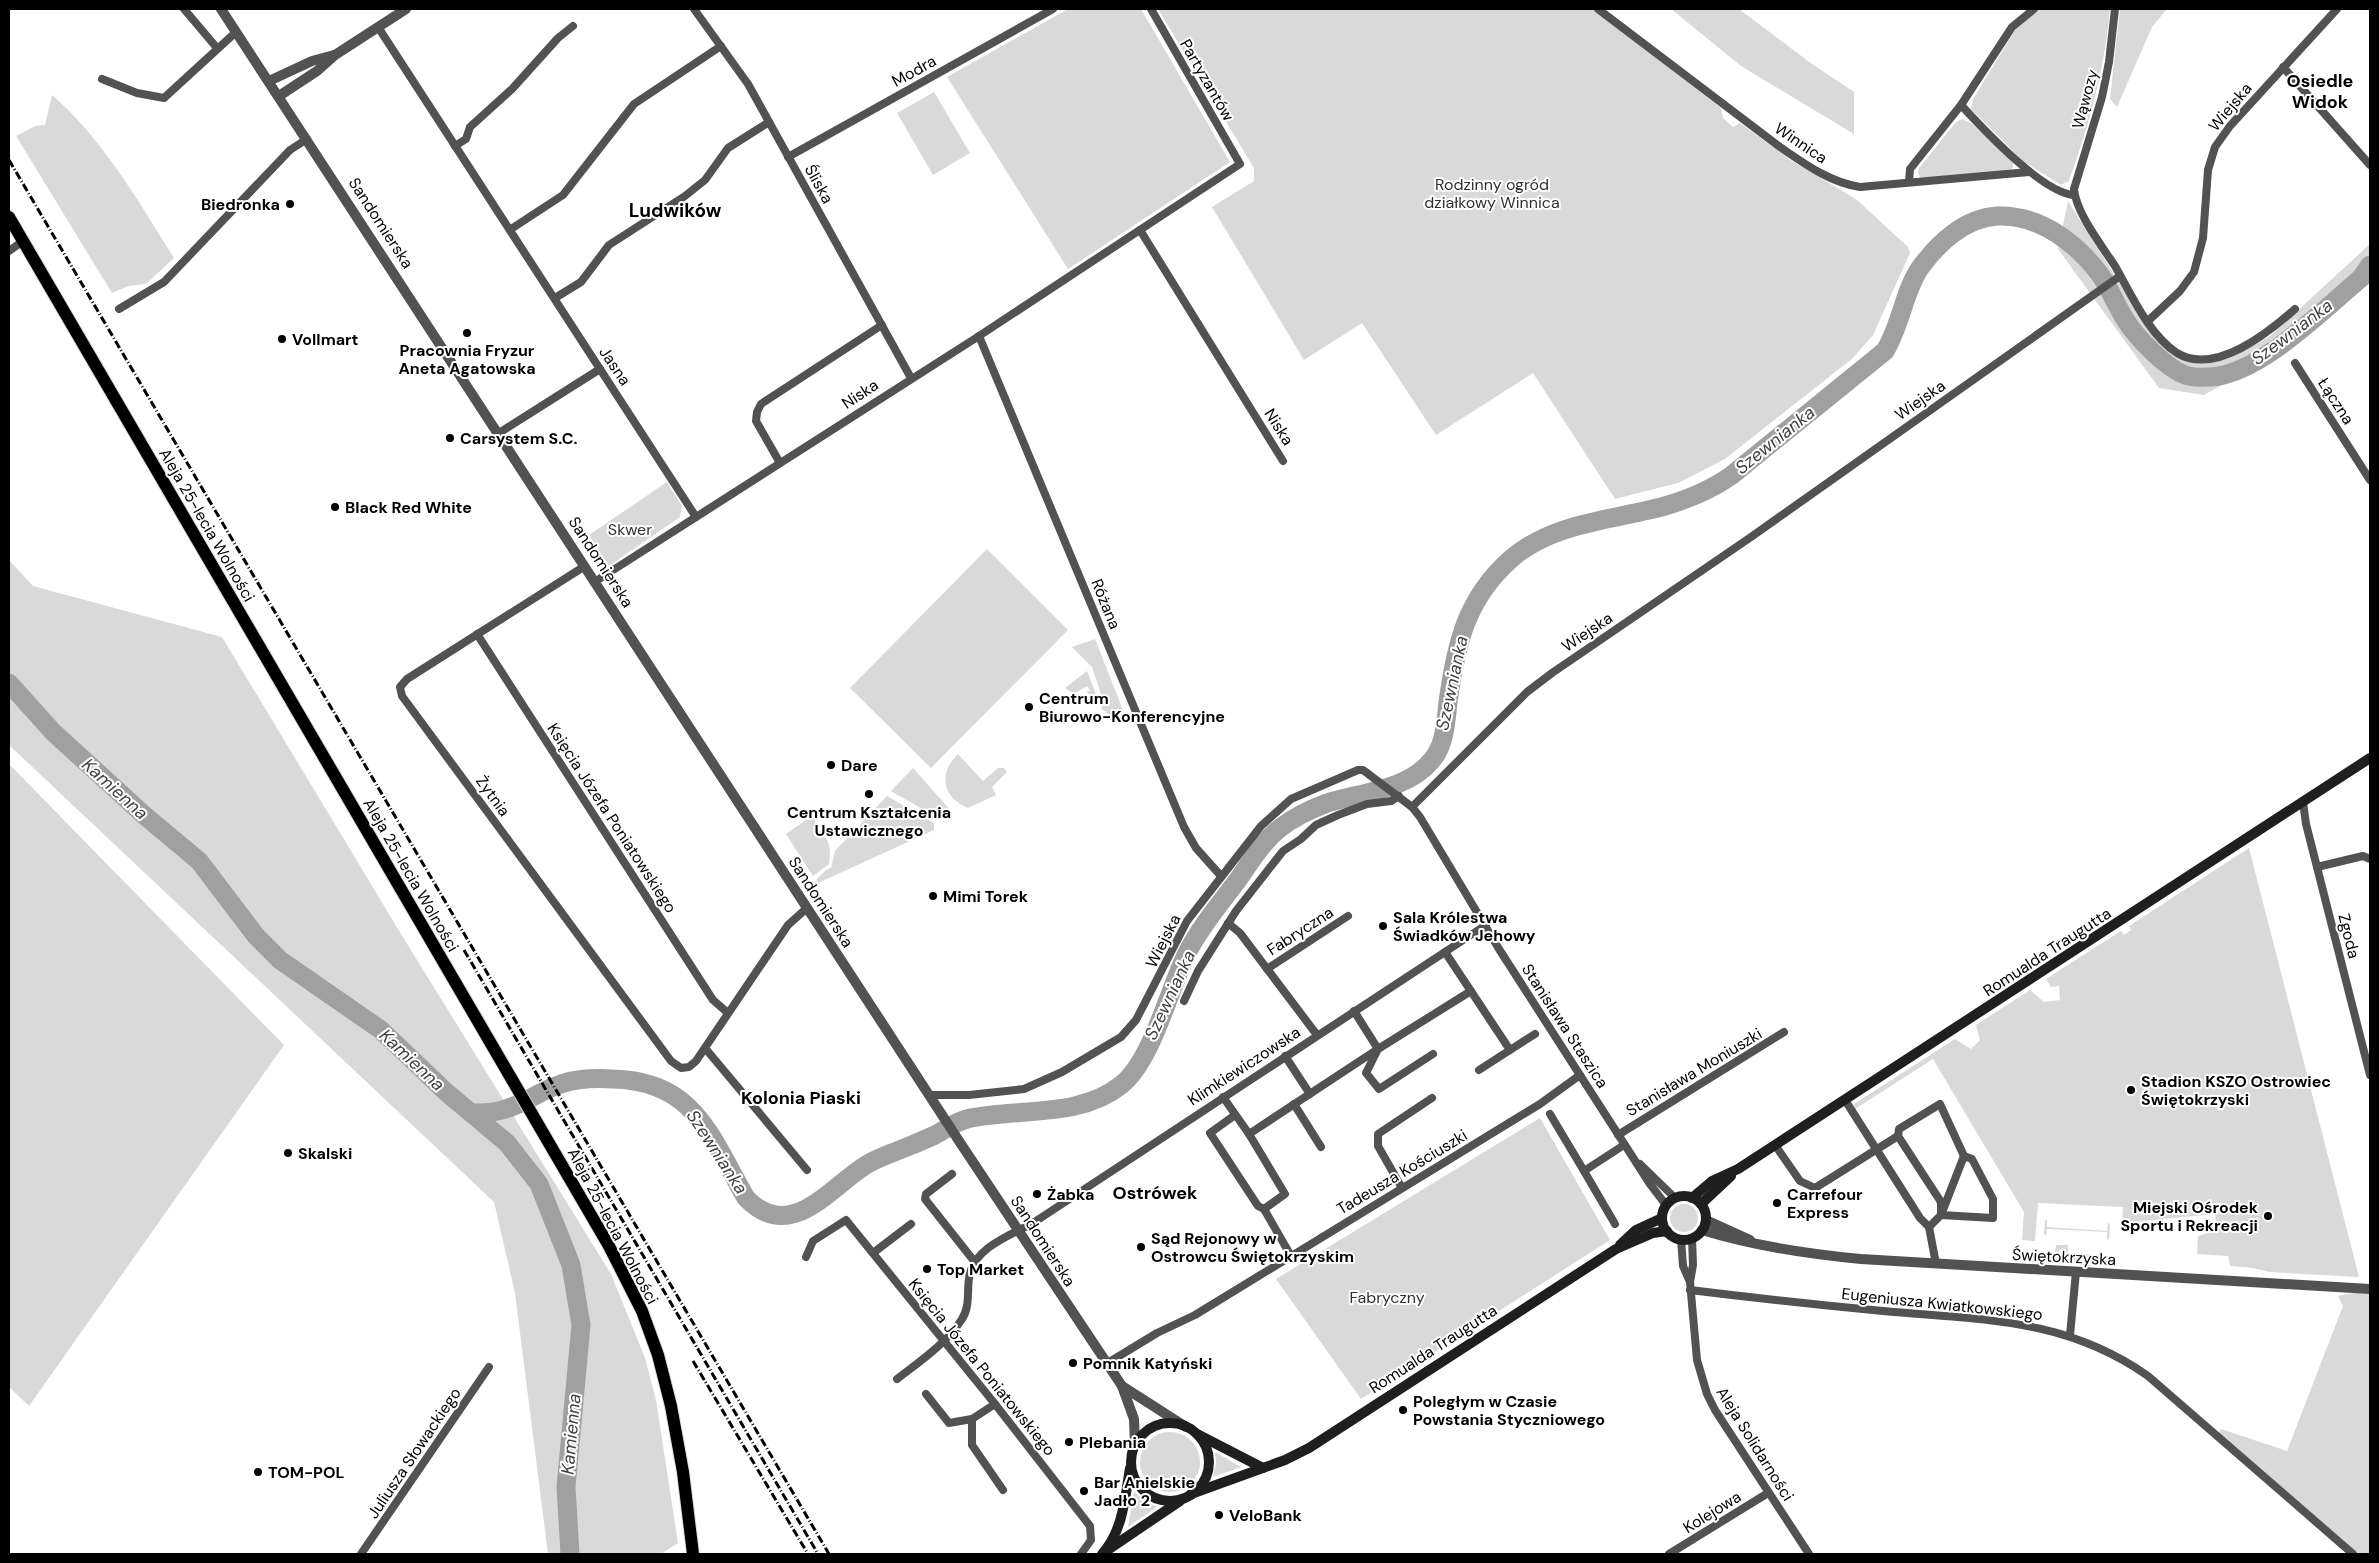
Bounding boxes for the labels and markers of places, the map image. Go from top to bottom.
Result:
place label: Biedronka [201,194,280,215]
marker: Biedronka [284,198,296,210]
marker: Pracownia Fryzur Aneta Agatowska [461,327,473,339]
place label: Vollmart [292,329,359,350]
marker: Vollmart [276,333,288,345]
place label: Pracownia Fryzur Aneta Agatowska [398,340,536,379]
place label: Carsystem S.C. [460,428,578,449]
marker: Carsystem S.C. [444,432,456,444]
place label: Black Red White [345,497,472,518]
marker: Black Red White [329,501,341,513]
place label: Centrum Biurowo-Konferencyjne [1039,688,1225,727]
marker: Centrum Biurowo-Konferencyjne [1023,701,1035,713]
place label: Dare [841,755,878,776]
marker: Dare [825,759,837,771]
marker: Centrum Kształcenia Ustawicznego [863,788,875,800]
place label: Centrum Kształcenia Ustawicznego [787,802,951,841]
place label: Mimi Torek [943,886,1029,907]
marker: Mimi Torek [927,890,939,902]
place label: Sala Królestwa Świadków Jehowy [1393,907,1536,946]
marker: Sala Królestwa Świadków Jehowy [1377,920,1389,932]
place label: Stadion KSZO Ostrowiec Świętokrzyski [2141,1071,2331,1110]
marker: Stadion KSZO Ostrowiec Świętokrzyski [2125,1084,2137,1096]
place label: Skalski [298,1143,352,1164]
marker: Skalski [282,1147,294,1159]
place label: Żabka [1047,1184,1094,1205]
place label: Carrefour Express [1787,1184,1863,1223]
marker: Żabka [1031,1188,1043,1200]
marker: Carrefour Express [1771,1197,1783,1209]
place label: Miejski Ośrodek Sportu i Rekreacji [2120,1197,2259,1236]
marker: Miejski Ośrodek Sportu i Rekreacji [2262,1210,2274,1222]
place label: Sąd Rejonowy w Ostrowcu Świętokrzyskim [1151,1228,1354,1267]
marker: Sąd Rejonowy w Ostrowcu Świętokrzyskim [1135,1241,1147,1253]
place label: Top Market [937,1259,1024,1280]
marker: Top Market [921,1263,933,1275]
place label: Pomnik Katyński [1083,1353,1212,1374]
marker: Pomnik Katyński [1067,1357,1079,1369]
place label: Poległym w Czasie Powstania Styczniowego [1413,1391,1605,1430]
marker: Poległym w Czasie Powstania Styczniowego [1397,1404,1409,1416]
place label: Plebania [1079,1432,1146,1453]
marker: Plebania [1063,1436,1075,1448]
place label: TOM-POL [268,1462,344,1483]
marker: TOM-POL [252,1466,264,1478]
place label: Bar Anielskie Jadło 2 [1094,1472,1195,1511]
marker: Bar Anielskie Jadło 2 [1078,1485,1090,1497]
place label: VeloBank [1229,1505,1302,1526]
marker: VeloBank [1213,1509,1225,1521]

